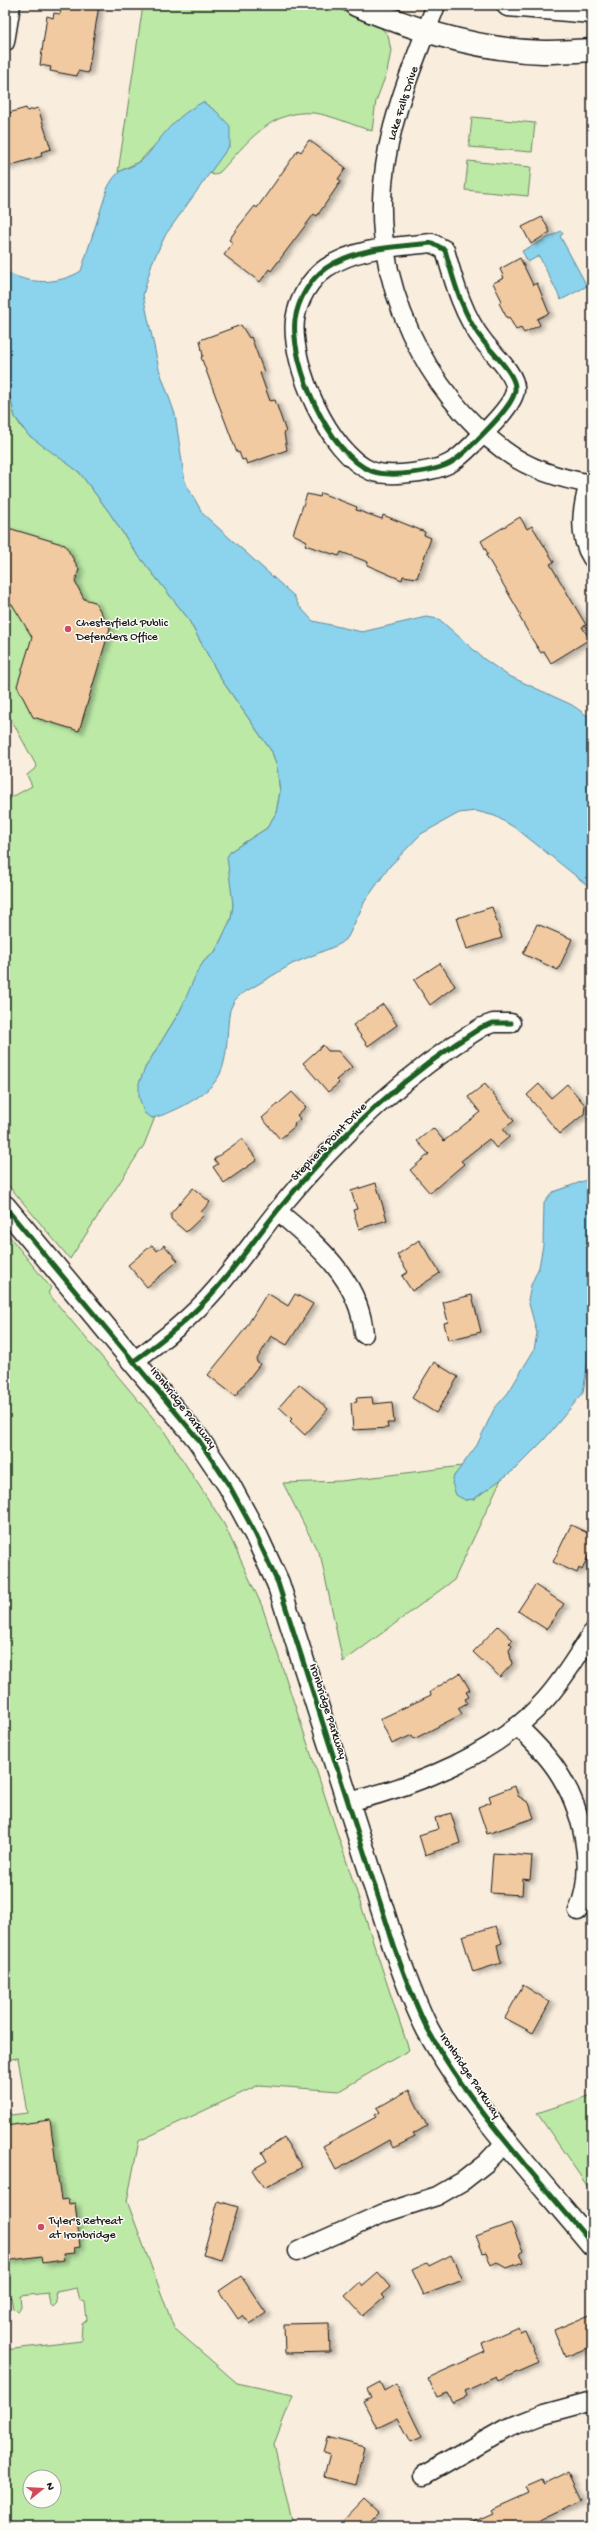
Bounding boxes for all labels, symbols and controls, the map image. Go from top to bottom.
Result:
street label: Lake Falls Drive [385,64,423,142]
place label: Chesterfield Public Defenders Office [75,617,169,645]
marker: Chesterfield Public Defenders Office [63,624,73,634]
street label: Stephens Point Drive [289,1100,371,1184]
street label: Ironbridge Parkway [146,1365,219,1452]
street label: Ironbridge Parkway [305,1662,349,1761]
street label: Ironbridge Parkway [436,2031,503,2122]
place label: Tyler's Retreat at Ironbridge [48,2215,123,2243]
marker: Tyler's Retreat at Ironbridge [36,2222,46,2232]
north arrow [22,2469,62,2509]
text: N [43,2481,56,2492]

